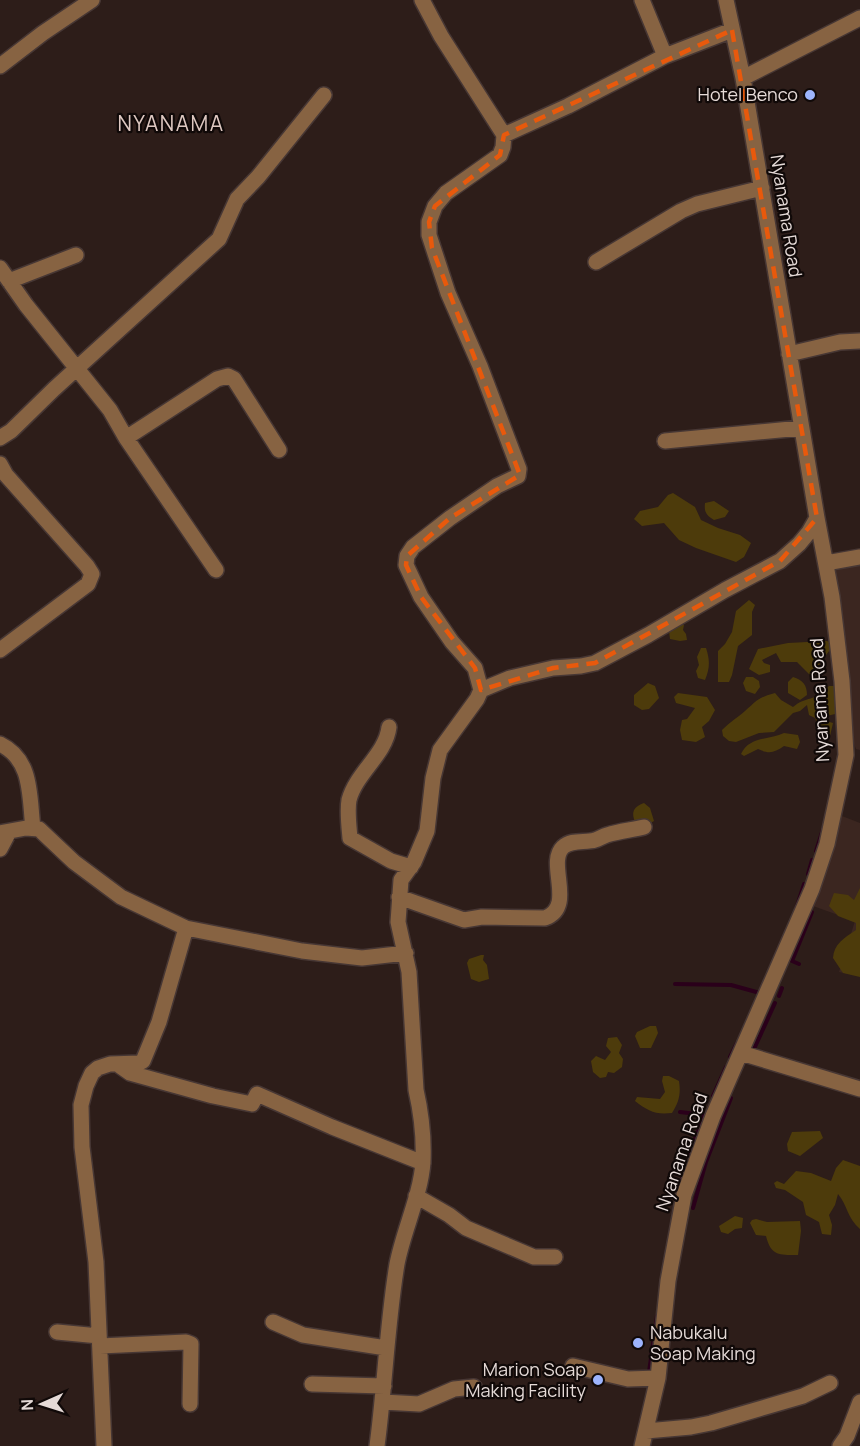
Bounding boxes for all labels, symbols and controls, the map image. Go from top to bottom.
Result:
place label: Hotel Benco [698,82,798,106]
marker: Hotel Benco [803,88,817,102]
district label: NYANAMA [117,109,225,137]
street label: Nyanama Road [765,153,809,279]
street label: Nyanama Road [804,638,834,762]
street label: Nyanama Road [650,1089,713,1214]
place label: Nabukalu Soap Making [650,1320,756,1365]
marker: Nabukalu Soap Making [631,1336,645,1350]
place label: Marion Soap Making Facility [465,1357,586,1402]
marker: Marion Soap Making Facility [591,1373,605,1387]
north arrow [12,1374,72,1434]
text: N [16,1398,38,1411]

